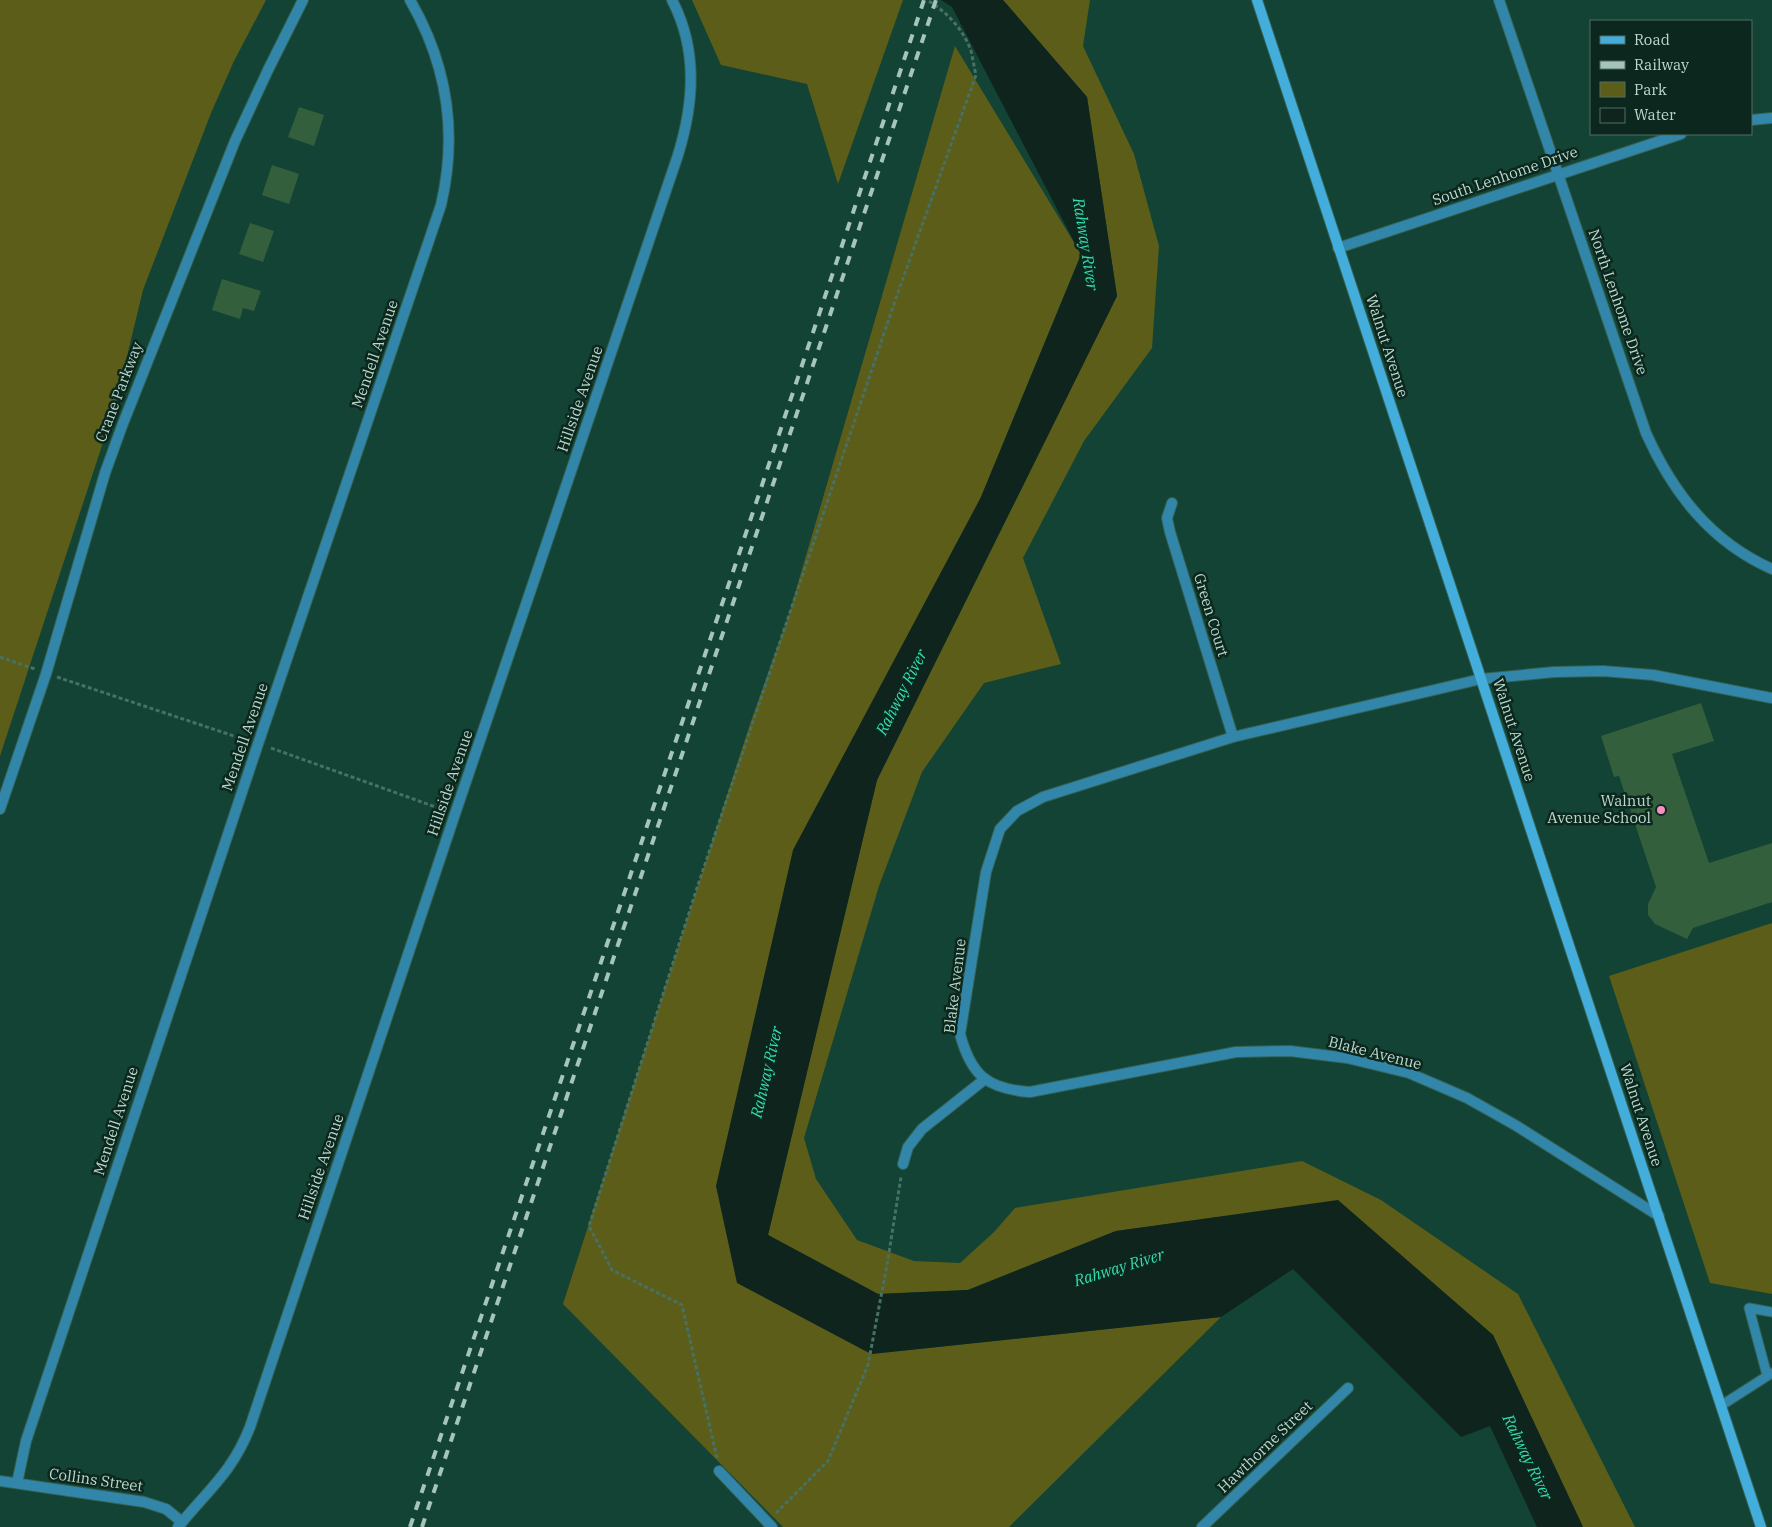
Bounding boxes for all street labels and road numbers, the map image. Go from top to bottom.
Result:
street label: South Lenhome Drive [1430,142,1580,209]
street label: North Lenhome Drive [1585,226,1652,377]
street label: Walnut Avenue [1362,292,1413,400]
street label: Mendell Avenue [347,297,402,410]
street label: Crane Parkway [91,339,146,445]
street label: Hillside Avenue [552,343,607,454]
street label: Green Court [1190,571,1233,659]
street label: Walnut Avenue [1489,676,1540,784]
street label: Mendell Avenue [217,680,272,793]
street label: Hillside Avenue [422,727,477,838]
street label: Blake Avenue [939,937,970,1035]
street label: Blake Avenue [1326,1032,1424,1073]
street label: Walnut Avenue [1616,1061,1667,1169]
street label: Mendell Avenue [89,1064,142,1178]
street label: Hillside Avenue [293,1111,348,1222]
street label: Hawthorne Street [1213,1397,1316,1497]
street label: Collins Street [48,1464,144,1495]

